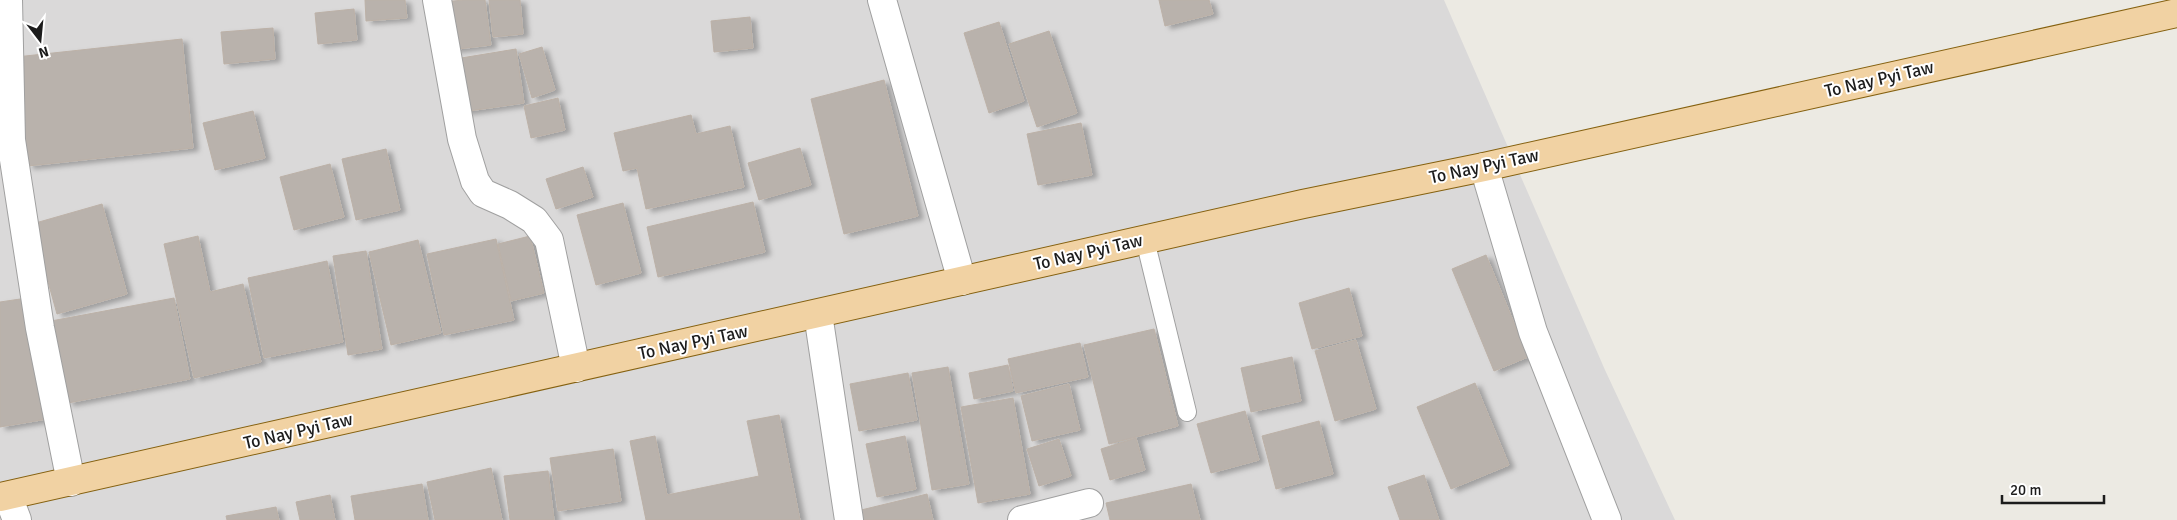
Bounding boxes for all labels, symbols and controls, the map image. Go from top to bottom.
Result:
north arrow [15,15,65,65]
text: N [36,43,50,62]
street label: To Nay Pyi Taw [1822,56,1936,102]
street label: To Nay Pyi Taw [1427,144,1541,188]
street label: To Nay Pyi Taw [1031,229,1145,275]
street label: To Nay Pyi Taw [636,320,750,364]
street label: To Nay Pyi Taw [241,408,355,454]
scale bar [2002,472,2104,504]
text: 20 m [2010,481,2041,499]

